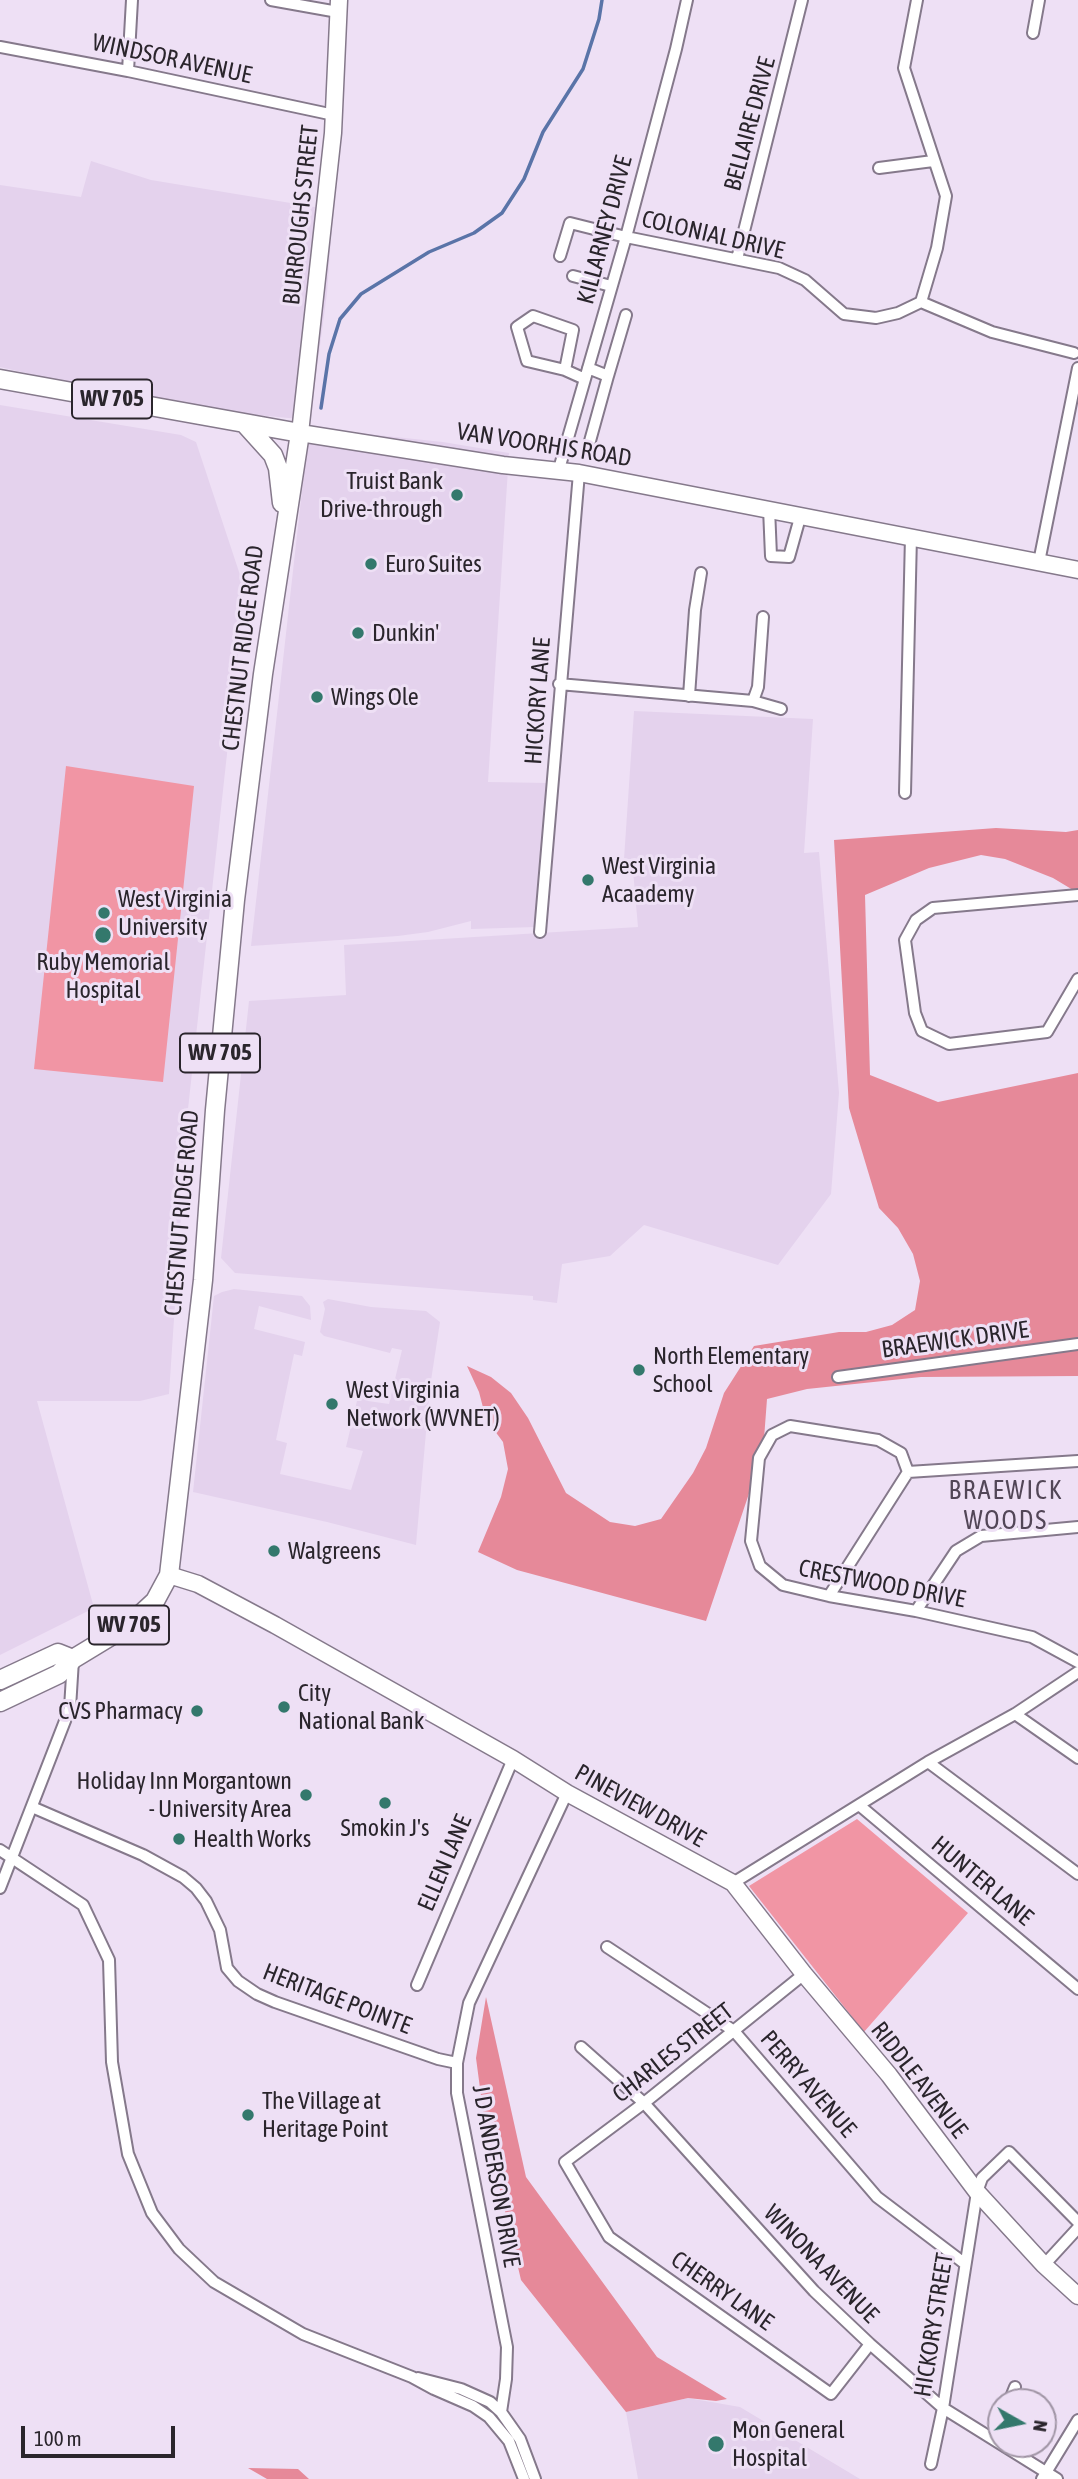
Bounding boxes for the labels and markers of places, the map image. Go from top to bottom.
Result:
place label: Truist Bank Drive-through [320,467,443,523]
marker: Truist Bank Drive-through [449,487,465,503]
place label: Euro Suites [385,550,482,578]
marker: Euro Suites [363,556,379,572]
place label: Dunkin' [372,619,439,647]
marker: Dunkin' [350,625,366,641]
place label: Wings Ole [331,683,419,711]
marker: Wings Ole [309,689,325,705]
place label: West Virginia Acaademy [602,852,716,908]
marker: West Virginia Acaademy [580,872,596,888]
place label: West Virginia University [118,885,232,941]
marker: West Virginia University [96,905,112,921]
marker: Ruby Memorial Hospital [93,925,113,945]
place label: Ruby Memorial Hospital [36,948,170,1004]
place label: North Elementary School [653,1342,809,1398]
marker: North Elementary School [631,1362,647,1378]
place label: West Virginia Network (WVNET) [346,1376,500,1432]
marker: West Virginia Network (WVNET) [324,1396,340,1412]
place label: Walgreens [288,1537,381,1565]
marker: Walgreens [266,1543,282,1559]
place label: City National Bank [298,1679,424,1735]
place label: CVS Pharmacy [58,1697,183,1725]
marker: City National Bank [276,1699,292,1715]
marker: CVS Pharmacy [189,1703,205,1719]
place label: Holiday Inn Morgantown - University Area [76,1767,292,1823]
marker: Holiday Inn Morgantown - University Area [298,1787,314,1803]
marker: Smokin J's [377,1795,393,1811]
place label: Smokin J's [340,1814,430,1842]
place label: Health Works [193,1825,311,1853]
marker: Health Works [171,1831,187,1847]
place label: The Village at Heritage Point [262,2087,388,2143]
marker: The Village at Heritage Point [240,2107,256,2123]
place label: Mon General Hospital [732,2416,845,2472]
marker: Mon General Hospital [706,2434,726,2454]

